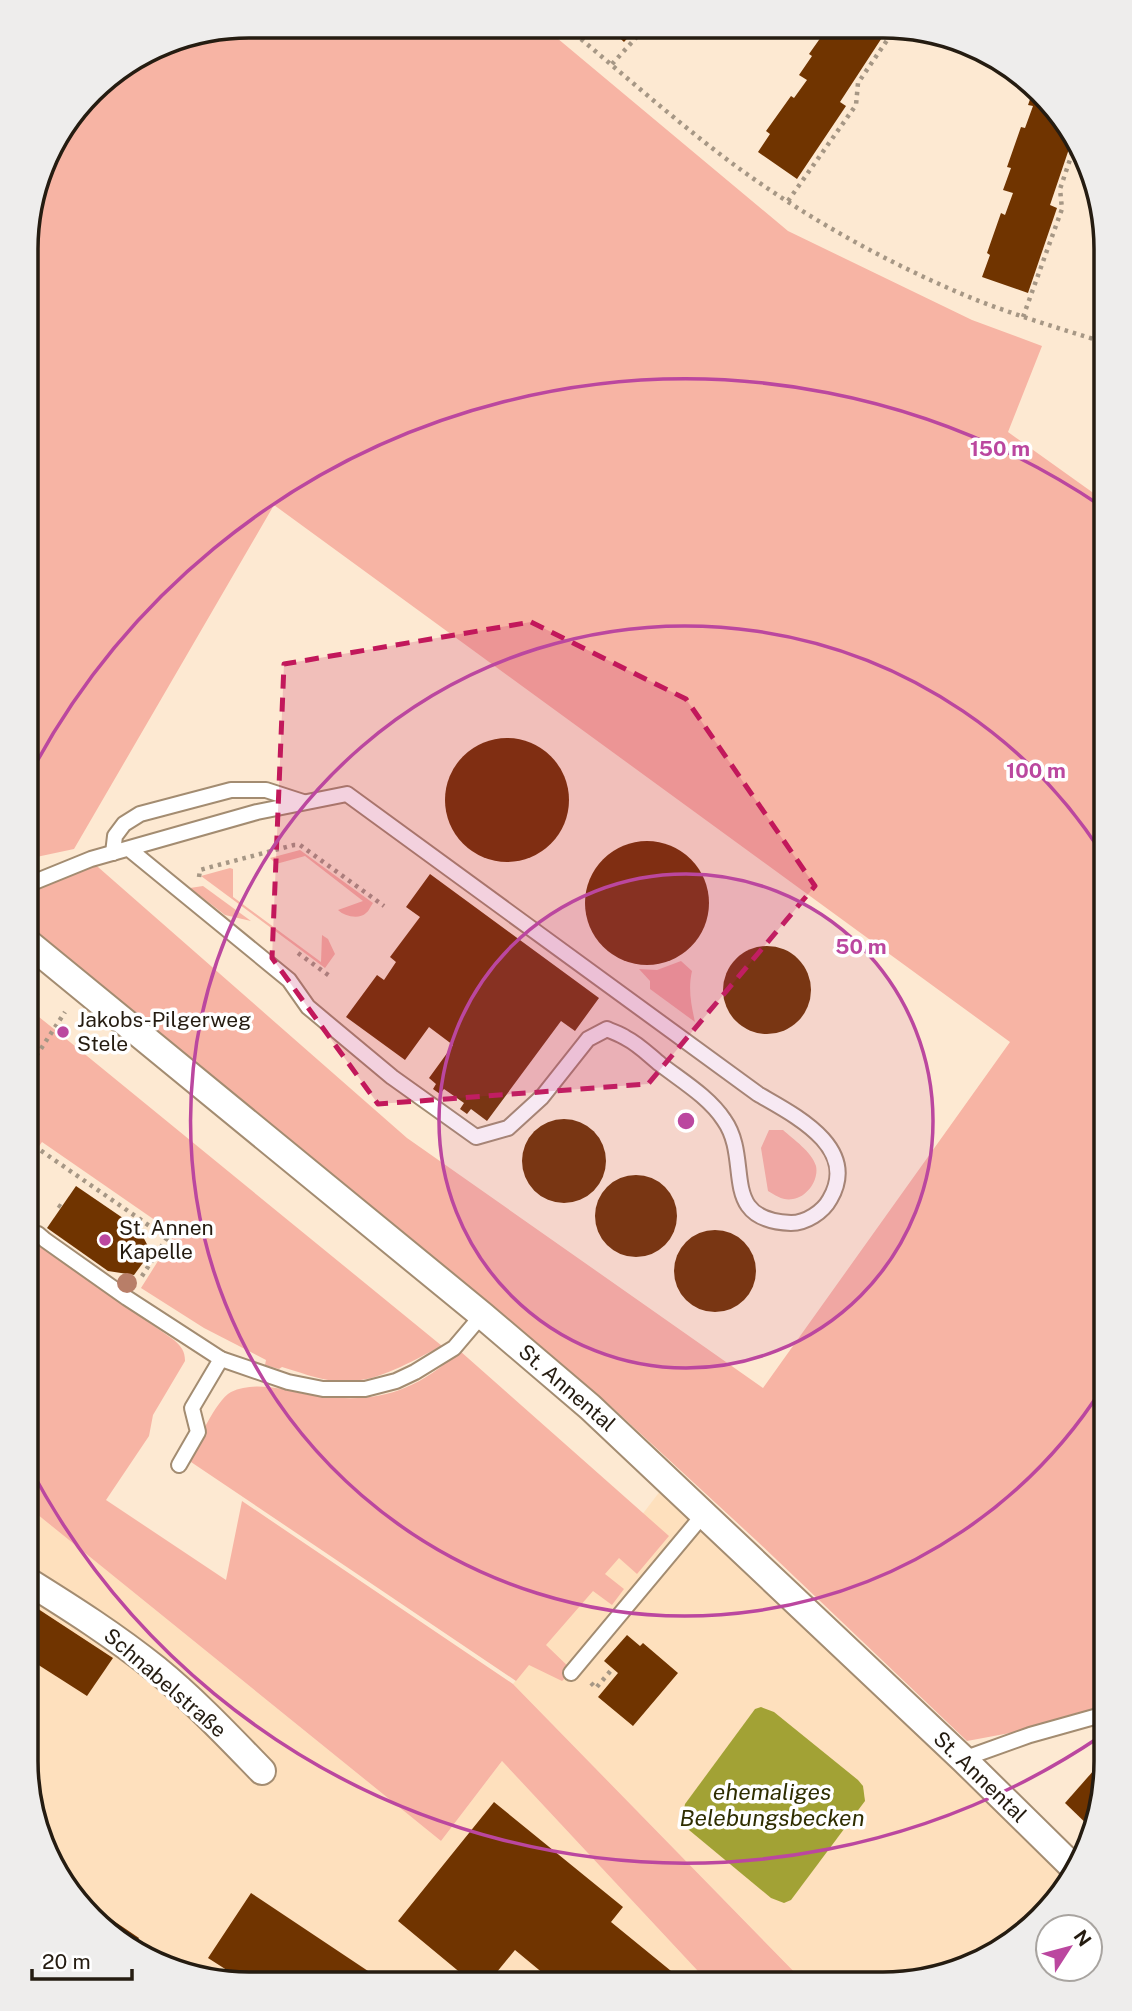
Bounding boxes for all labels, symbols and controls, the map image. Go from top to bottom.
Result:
text: 150 m [970,436,1030,461]
text: 100 m [1006,758,1066,783]
text: 50 m [835,934,887,959]
place label: Jakobs-Pilgerweg Stele [77,1007,251,1056]
marker: Jakobs-Pilgerweg Stele [55,1024,71,1040]
centre of rings [674,1109,698,1133]
place label: St. Annen Kapelle [119,1215,214,1264]
marker: St. Annen Kapelle [97,1232,113,1248]
street label: St. Annental [514,1339,621,1437]
street label: Schnabelstraße [99,1623,232,1743]
street label: St. Annental [928,1726,1032,1827]
water label: ehemaliges Belebungsbecken [680,1778,864,1831]
north arrow [1034,1913,1104,1983]
text: N [1069,1926,1096,1950]
scale bar [32,1938,131,1982]
text: 20 m [42,1949,91,1974]

